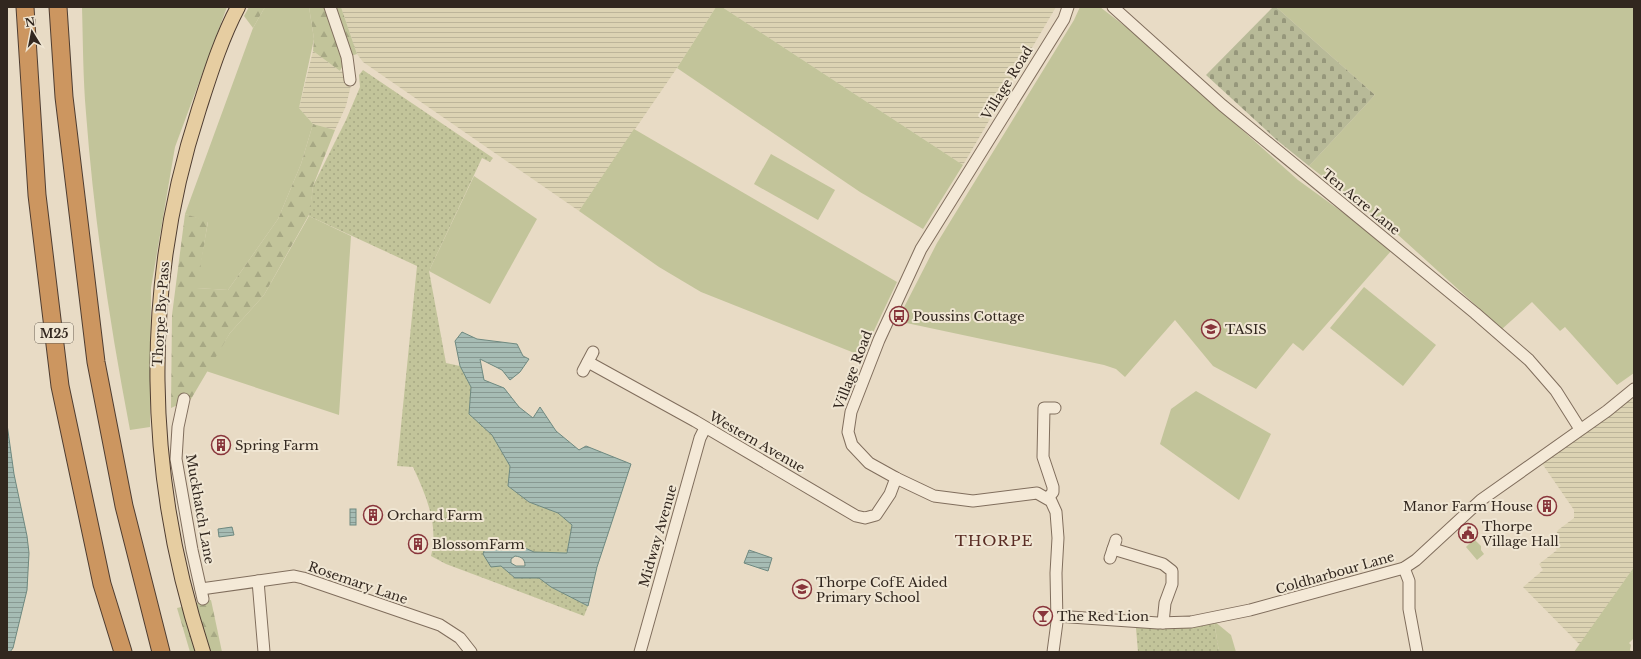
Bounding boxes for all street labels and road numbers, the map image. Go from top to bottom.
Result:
street label: Village Road [977,43,1036,124]
street label: Ten Acre Lane [1318,165,1404,239]
street label: Thorpe By-Pass [149,261,173,367]
road number: M25 [35,323,73,343]
street label: Village Road [830,328,876,413]
street label: Western Avenue [705,407,808,476]
street label: Muckhatch Lane [182,453,218,565]
street label: Midway Avenue [635,483,681,589]
street label: Coldharbour Lane [1274,548,1396,598]
street label: Rosemary Lane [306,558,410,608]

